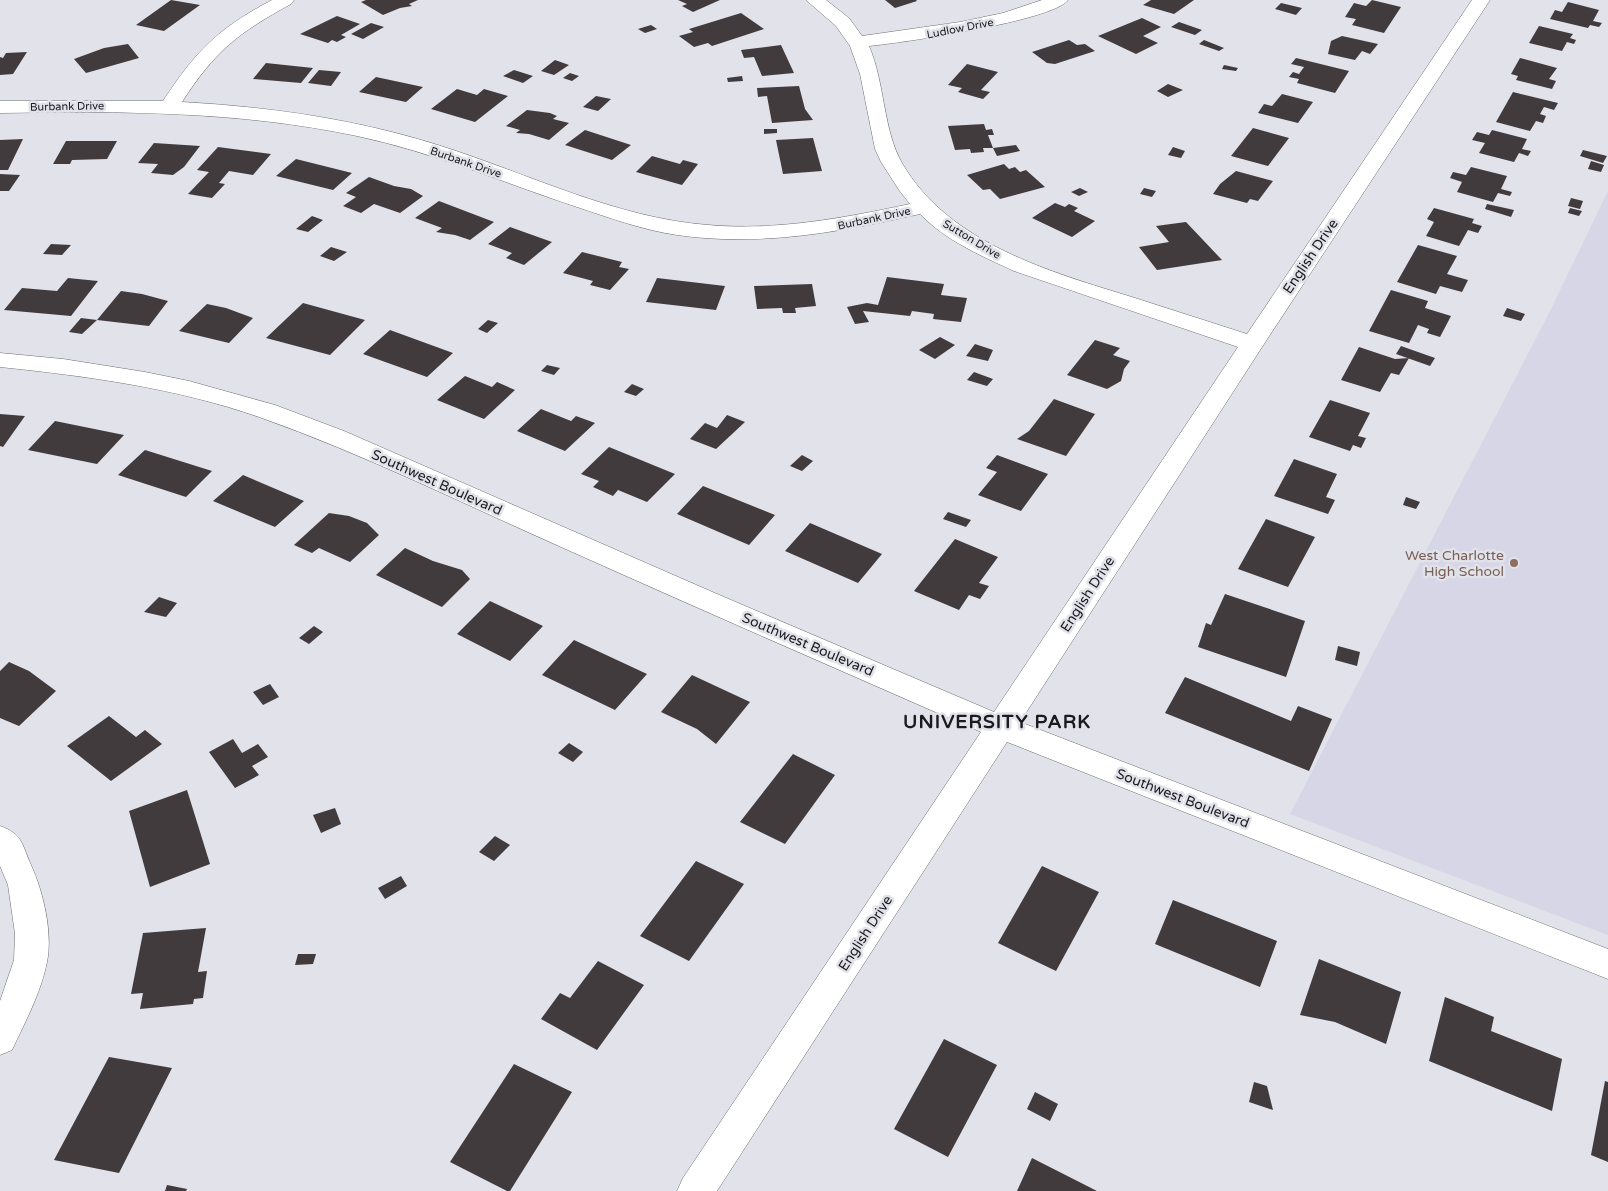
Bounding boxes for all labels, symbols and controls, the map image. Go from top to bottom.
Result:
street label: Ludlow Drive [925,16,995,41]
street label: Burbank Drive [30,99,104,114]
street label: Burbank Drive [429,144,503,181]
street label: Burbank Drive [836,204,912,233]
street label: English Drive [1279,216,1342,297]
street label: Sutton Drive [941,217,1003,262]
street label: Southwest Boulevard [369,446,505,519]
place label: West Charlotte High School [1405,547,1504,580]
street label: English Drive [1057,553,1118,635]
marker: West Charlotte High School [1508,557,1520,569]
street label: Southwest Boulevard [740,609,876,680]
district label: UNIVERSITY PARK [903,711,1091,733]
street label: Southwest Boulevard [1114,765,1252,832]
street label: English Drive [835,892,896,974]

